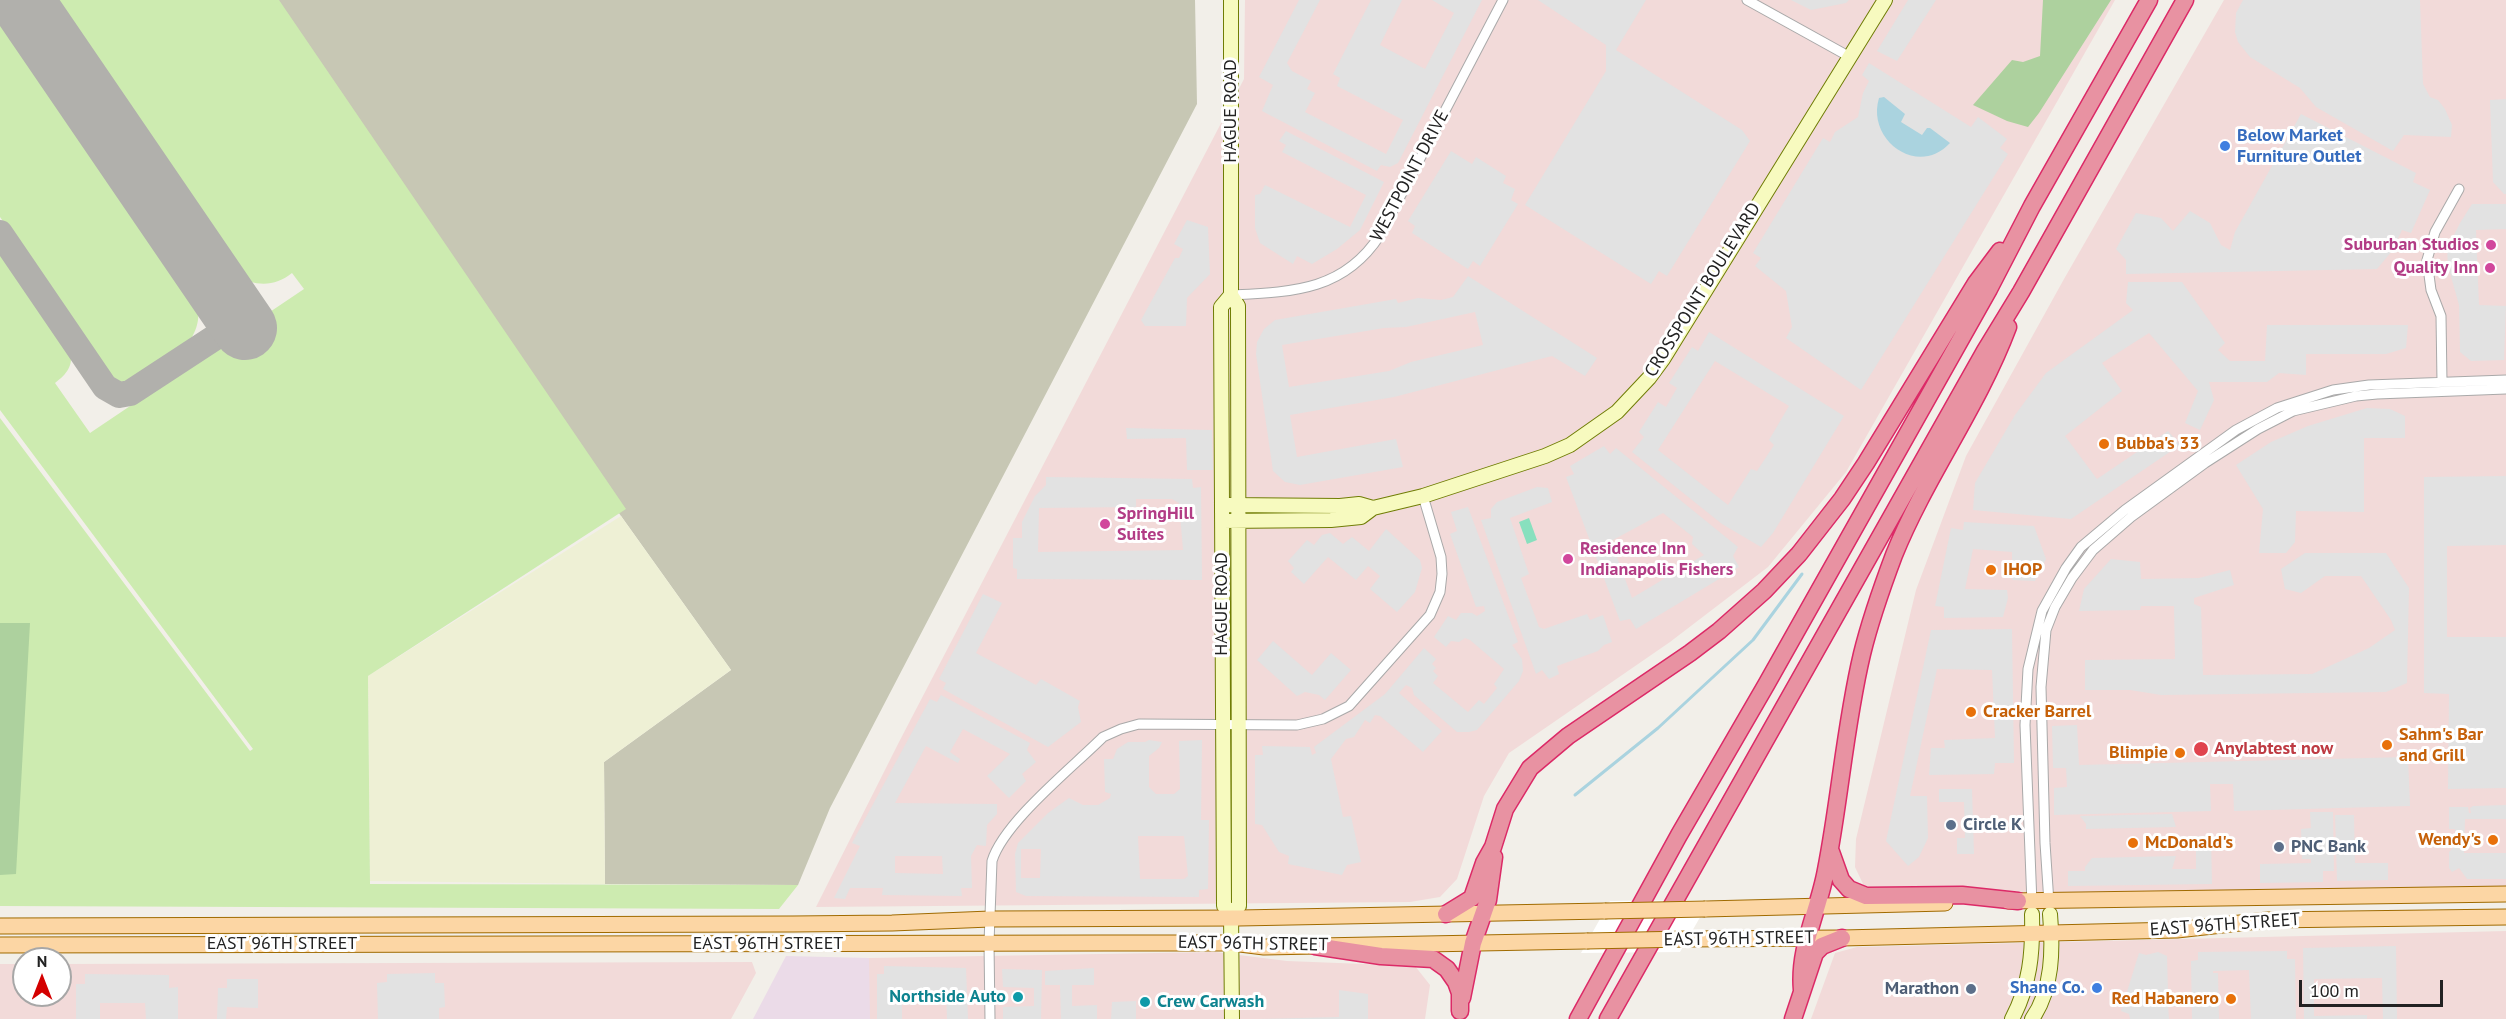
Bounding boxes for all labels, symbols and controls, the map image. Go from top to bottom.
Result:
street label: HAGUE ROAD [1220,59,1242,163]
street label: WESTPOINT DRIVE [1366,107,1454,245]
place label: Below Market Furniture Outlet [2237,125,2362,168]
marker: Below Market Furniture Outlet [2218,139,2232,153]
street label: CROSSPOINT BOULEVARD [1640,199,1766,381]
place label: Suburban Studios [2344,234,2479,256]
marker: Suburban Studios [2484,238,2498,252]
place label: Quality Inn [2393,257,2478,279]
marker: Quality Inn [2483,261,2497,275]
place label: Bubba's 33 [2116,433,2200,455]
marker: Bubba's 33 [2097,437,2111,451]
place label: SpringHill Suites [1117,503,1194,546]
marker: SpringHill Suites [1098,517,1112,531]
place label: Residence Inn Indianapolis Fishers [1580,538,1733,580]
street label: HAGUE ROAD [1211,552,1233,656]
marker: Residence Inn Indianapolis Fishers [1561,552,1575,566]
place label: IHOP [2003,559,2042,581]
marker: IHOP [1984,563,1998,577]
place label: Cracker Barrel [1983,701,2091,723]
marker: Cracker Barrel [1964,705,1978,719]
place label: Sahm's Bar and Grill [2399,724,2483,766]
place label: Anylabtest now [2214,738,2333,760]
marker: Sahm's Bar and Grill [2380,738,2394,752]
marker: Anylabtest now [2192,740,2210,758]
place label: Blimpie [2109,742,2168,764]
marker: Blimpie [2173,746,2187,760]
place label: Circle K [1963,814,2022,836]
marker: Circle K [1944,818,1958,832]
place label: Wendy's [2418,829,2481,851]
place label: McDonald's [2145,832,2233,854]
marker: Wendy's [2486,833,2500,847]
marker: McDonald's [2126,836,2140,850]
place label: PNC Bank [2291,836,2366,858]
marker: PNC Bank [2272,840,2286,854]
street label: EAST 96TH STREET [2149,909,2301,941]
street label: EAST 96TH STREET [1664,927,1814,951]
street label: EAST 96TH STREET [1178,932,1328,956]
street label: EAST 96TH STREET [207,933,357,955]
street label: EAST 96TH STREET [693,933,843,955]
north arrow [12,947,72,1007]
text: N [37,951,47,971]
scale bar [2302,968,2446,1006]
place label: Shane Co. [2010,977,2085,999]
place label: Marathon [1885,978,1959,1000]
text: 100 m [2310,979,2359,1002]
marker: Shane Co. [2090,981,2104,995]
marker: Marathon [1964,982,1978,996]
place label: Northside Auto [889,986,1006,1008]
place label: Red Habanero [2111,988,2219,1010]
marker: Northside Auto [1011,990,1025,1004]
place label: Crew Carwash [1157,991,1264,1013]
marker: Red Habanero [2224,992,2238,1006]
marker: Crew Carwash [1138,995,1152,1009]

